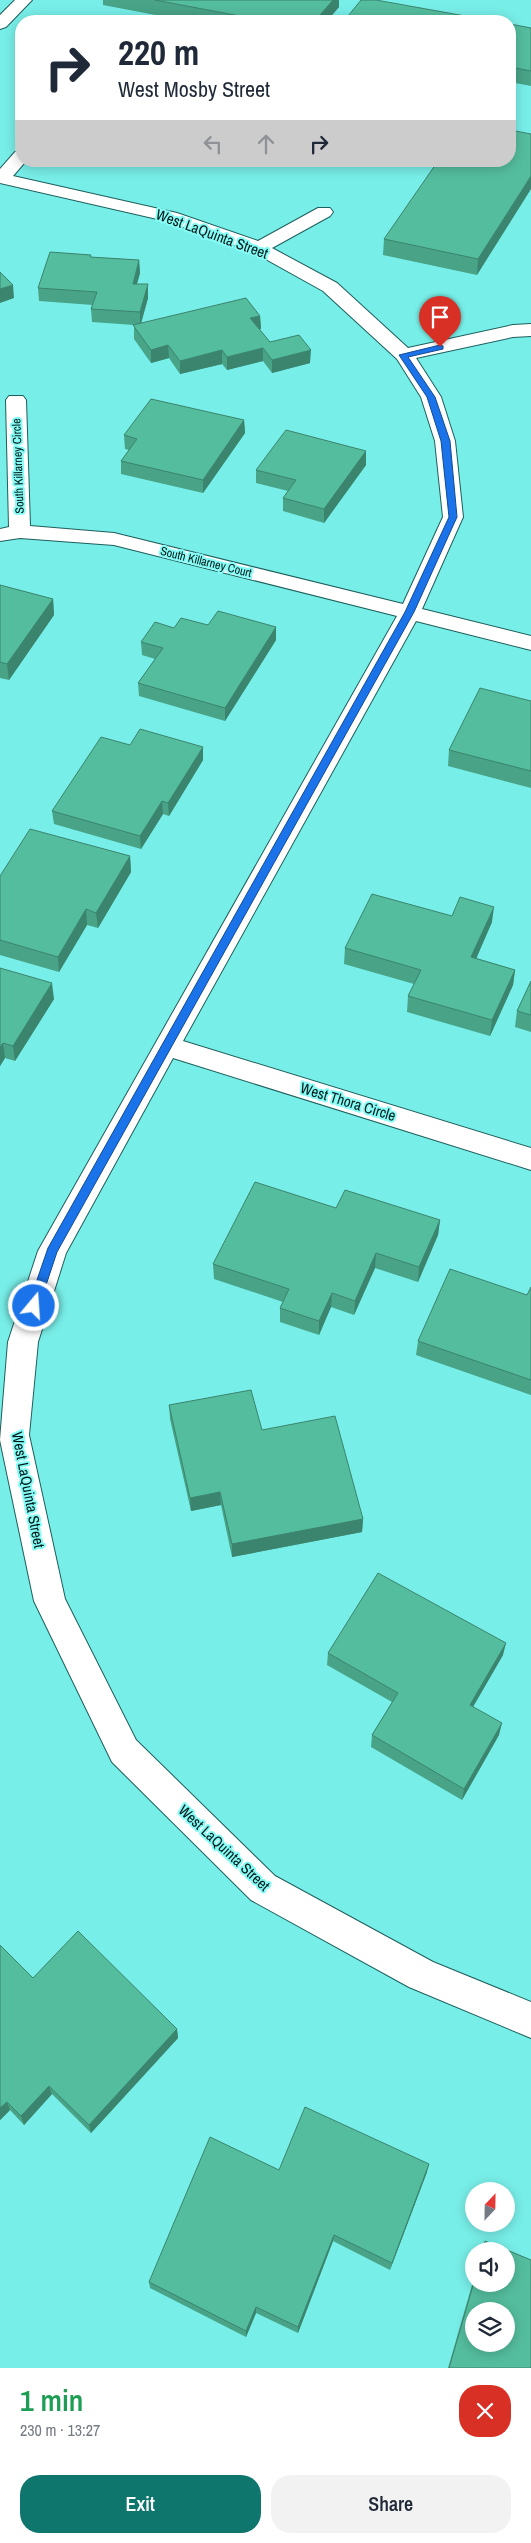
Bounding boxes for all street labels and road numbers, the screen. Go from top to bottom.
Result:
street label: West LaQuinta Street [153,203,272,264]
street label: South Killarney Circle [8,418,28,514]
street label: South Killarney Court [159,543,254,581]
street label: West Thora Circle [298,1077,399,1126]
street label: West LaQuinta Street [7,1430,50,1550]
street label: West LaQuinta Street [174,1800,275,1896]

